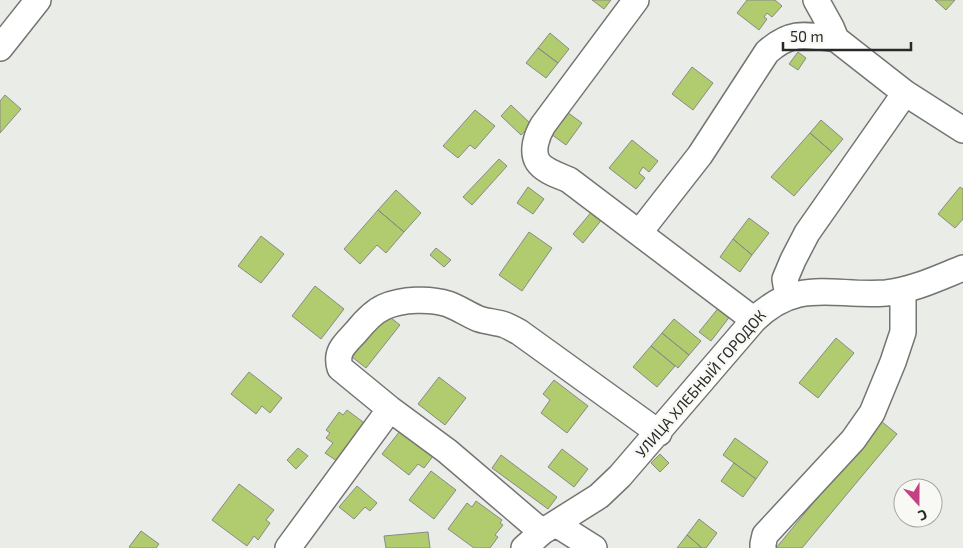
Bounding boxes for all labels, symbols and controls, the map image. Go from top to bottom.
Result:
scale bar [783,20,910,52]
text: 50 m [790,27,824,45]
street label: УЛИЦА ХЛЕБНЫЙ ГОРОДОК [631,306,769,461]
north arrow [893,478,943,528]
text: С [916,506,930,525]

